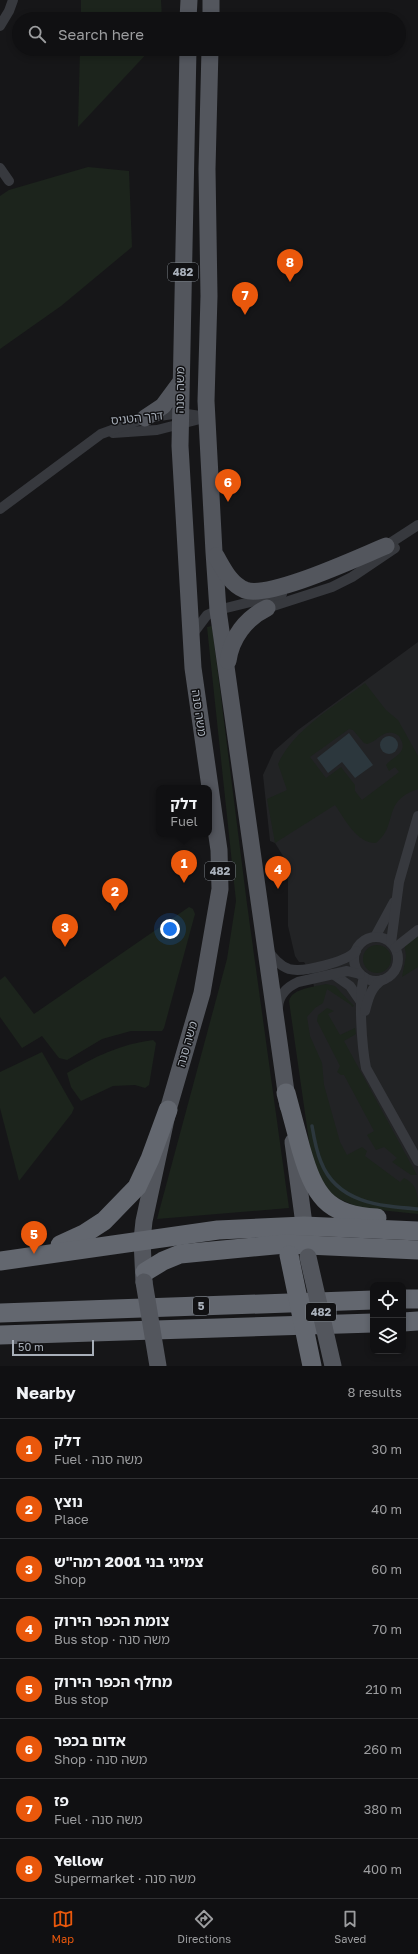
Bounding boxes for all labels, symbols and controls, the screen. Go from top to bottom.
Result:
search box [12,12,406,56]
icon: search [26,23,48,45]
text: Search here [58,25,144,43]
pin: 8 [277,249,303,282]
road number: 482 [168,263,198,281]
pin: 7 [232,282,258,315]
street label: משה סנה [172,366,187,414]
street label: דרך הטניס [110,407,164,428]
pin: 6 [215,469,241,502]
street label: משה סנה [189,689,210,737]
popup [156,785,212,837]
text: דלק [170,794,197,812]
text: Fuel [170,813,198,829]
pin: 1 [171,850,197,883]
pin: 4 [265,856,291,889]
road number: 482 [205,862,235,880]
pin: 2 [102,878,128,911]
pin: 3 [52,914,78,947]
your location [160,919,180,939]
street label: משה סנה [173,1019,200,1069]
pin: 5 [21,1221,47,1254]
map controls [370,1282,406,1354]
button: locate [370,1282,406,1318]
road number: 5 [193,1297,209,1315]
road number: 482 [306,1303,336,1321]
button: layers [370,1318,406,1354]
scale bar [12,1338,94,1357]
text: 50 m [18,1340,44,1353]
text: Nearby [16,1382,76,1403]
text: 8 results [348,1384,402,1400]
text: דלק [54,1431,81,1449]
text: 1 [26,1441,32,1457]
text: 30 m [372,1441,402,1457]
text: Fuel · משה סנה [54,1451,143,1467]
text: נוצץ [54,1492,83,1510]
text: 2 [25,1501,33,1517]
text: 40 m [371,1501,402,1517]
text: Place [54,1511,89,1527]
text: צמיגי בני 2001 רמה"ש [54,1552,204,1570]
text: 3 [25,1561,33,1577]
text: 60 m [371,1561,402,1577]
text: Shop [54,1571,86,1587]
text: צומת הכפר הירוק [54,1611,169,1629]
text: 4 [25,1621,33,1637]
text: 70 m [372,1621,402,1637]
text: Bus stop · משה סנה [54,1631,170,1647]
text: מחלף הכפר הירוק [54,1672,172,1690]
text: 5 [25,1681,33,1697]
text: 210 m [365,1681,402,1697]
text: Bus stop [54,1691,109,1707]
text: אדום בכפר [54,1731,126,1749]
text: 6 [25,1741,33,1757]
text: 260 m [364,1741,402,1757]
text: Shop · משה סנה [54,1751,147,1767]
text: פז [54,1791,69,1809]
text: 7 [25,1801,33,1817]
text: 380 m [364,1801,402,1817]
text: Fuel · משה סנה [54,1811,143,1827]
text: Yellow [54,1851,103,1869]
text: 8 [25,1861,33,1877]
text: 400 m [363,1861,402,1877]
text: Supermarket · משה סנה [54,1870,196,1886]
tab: Map [52,1908,74,1945]
tab: Directions [177,1908,231,1945]
tab: Saved [334,1908,366,1945]

